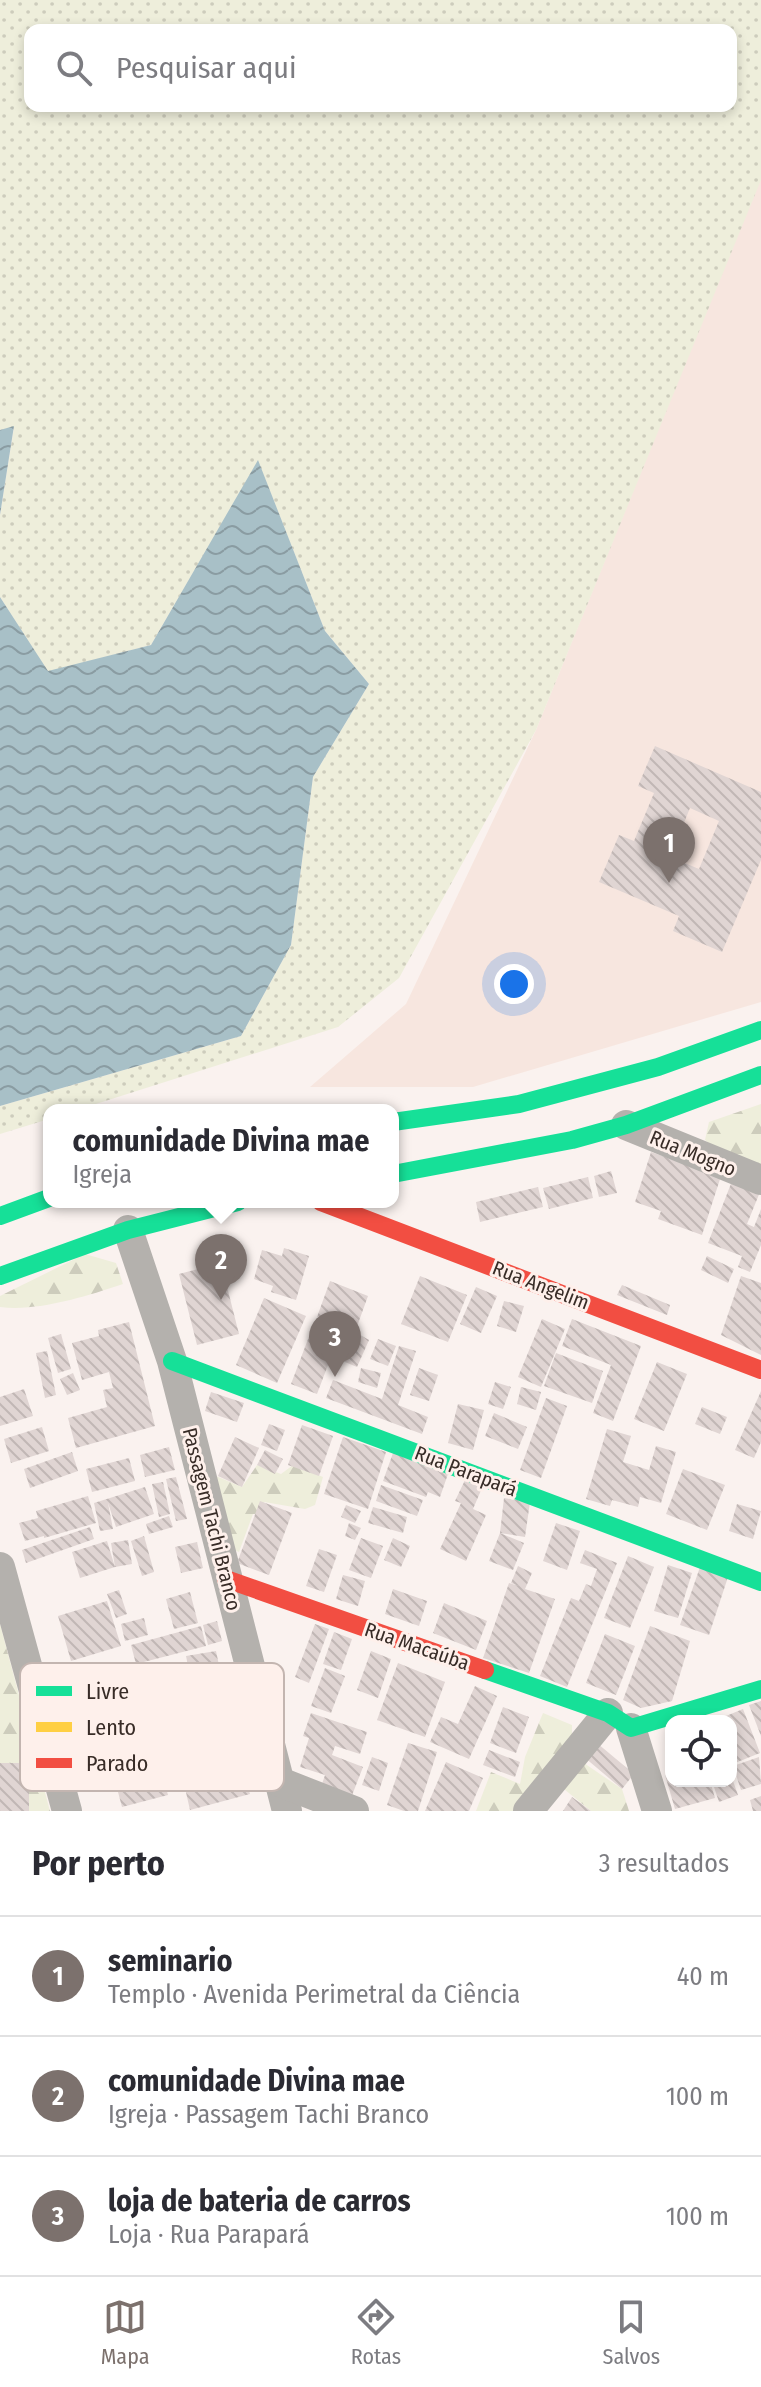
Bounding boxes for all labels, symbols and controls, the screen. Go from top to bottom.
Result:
search box [24,24,737,112]
icon: search [52,46,96,90]
text: Pesquisar aqui [116,50,297,86]
pin: 1 [643,817,695,883]
your location [494,964,534,1004]
popup [43,1104,399,1208]
text: comunidade Divina mae [73,1123,369,1159]
street label: Rua Mogno [646,1125,740,1181]
text: Igreja [73,1159,132,1190]
pin: 2 [195,1234,247,1300]
street label: Rua Angelim [489,1256,593,1314]
pin: 3 [309,1311,361,1377]
street label: Passagem Tachi Branco [178,1425,246,1613]
street label: Rua Parapará [411,1441,521,1501]
street label: Rua Macaúba [362,1617,472,1675]
legend [20,1663,284,1791]
text: Livre [86,1678,129,1705]
text: Lento [86,1714,136,1741]
map controls [665,1715,737,1787]
button: locate [665,1715,737,1787]
text: Parado [86,1750,148,1777]
text: Por perto [32,1843,165,1884]
text: 3 resultados [599,1848,729,1879]
text: seminario [108,1943,232,1979]
text: 1 [53,1961,64,1992]
text: 40 m [677,1961,729,1992]
text: Templo · Avenida Perimetral da Ciência [108,1979,520,2010]
text: comunidade Divina mae [108,2063,405,2099]
text: 2 [52,2081,64,2112]
text: 100 m [666,2081,729,2112]
text: Igreja · Passagem Tachi Branco [108,2099,429,2130]
text: loja de bateria de carros [108,2183,411,2219]
text: 3 [52,2201,64,2232]
text: 100 m [666,2201,729,2232]
text: Loja · Rua Parapará [108,2219,310,2250]
tab: Mapa [101,2295,149,2370]
tab: Rotas [351,2295,401,2370]
tab: Salvos [603,2295,660,2370]

